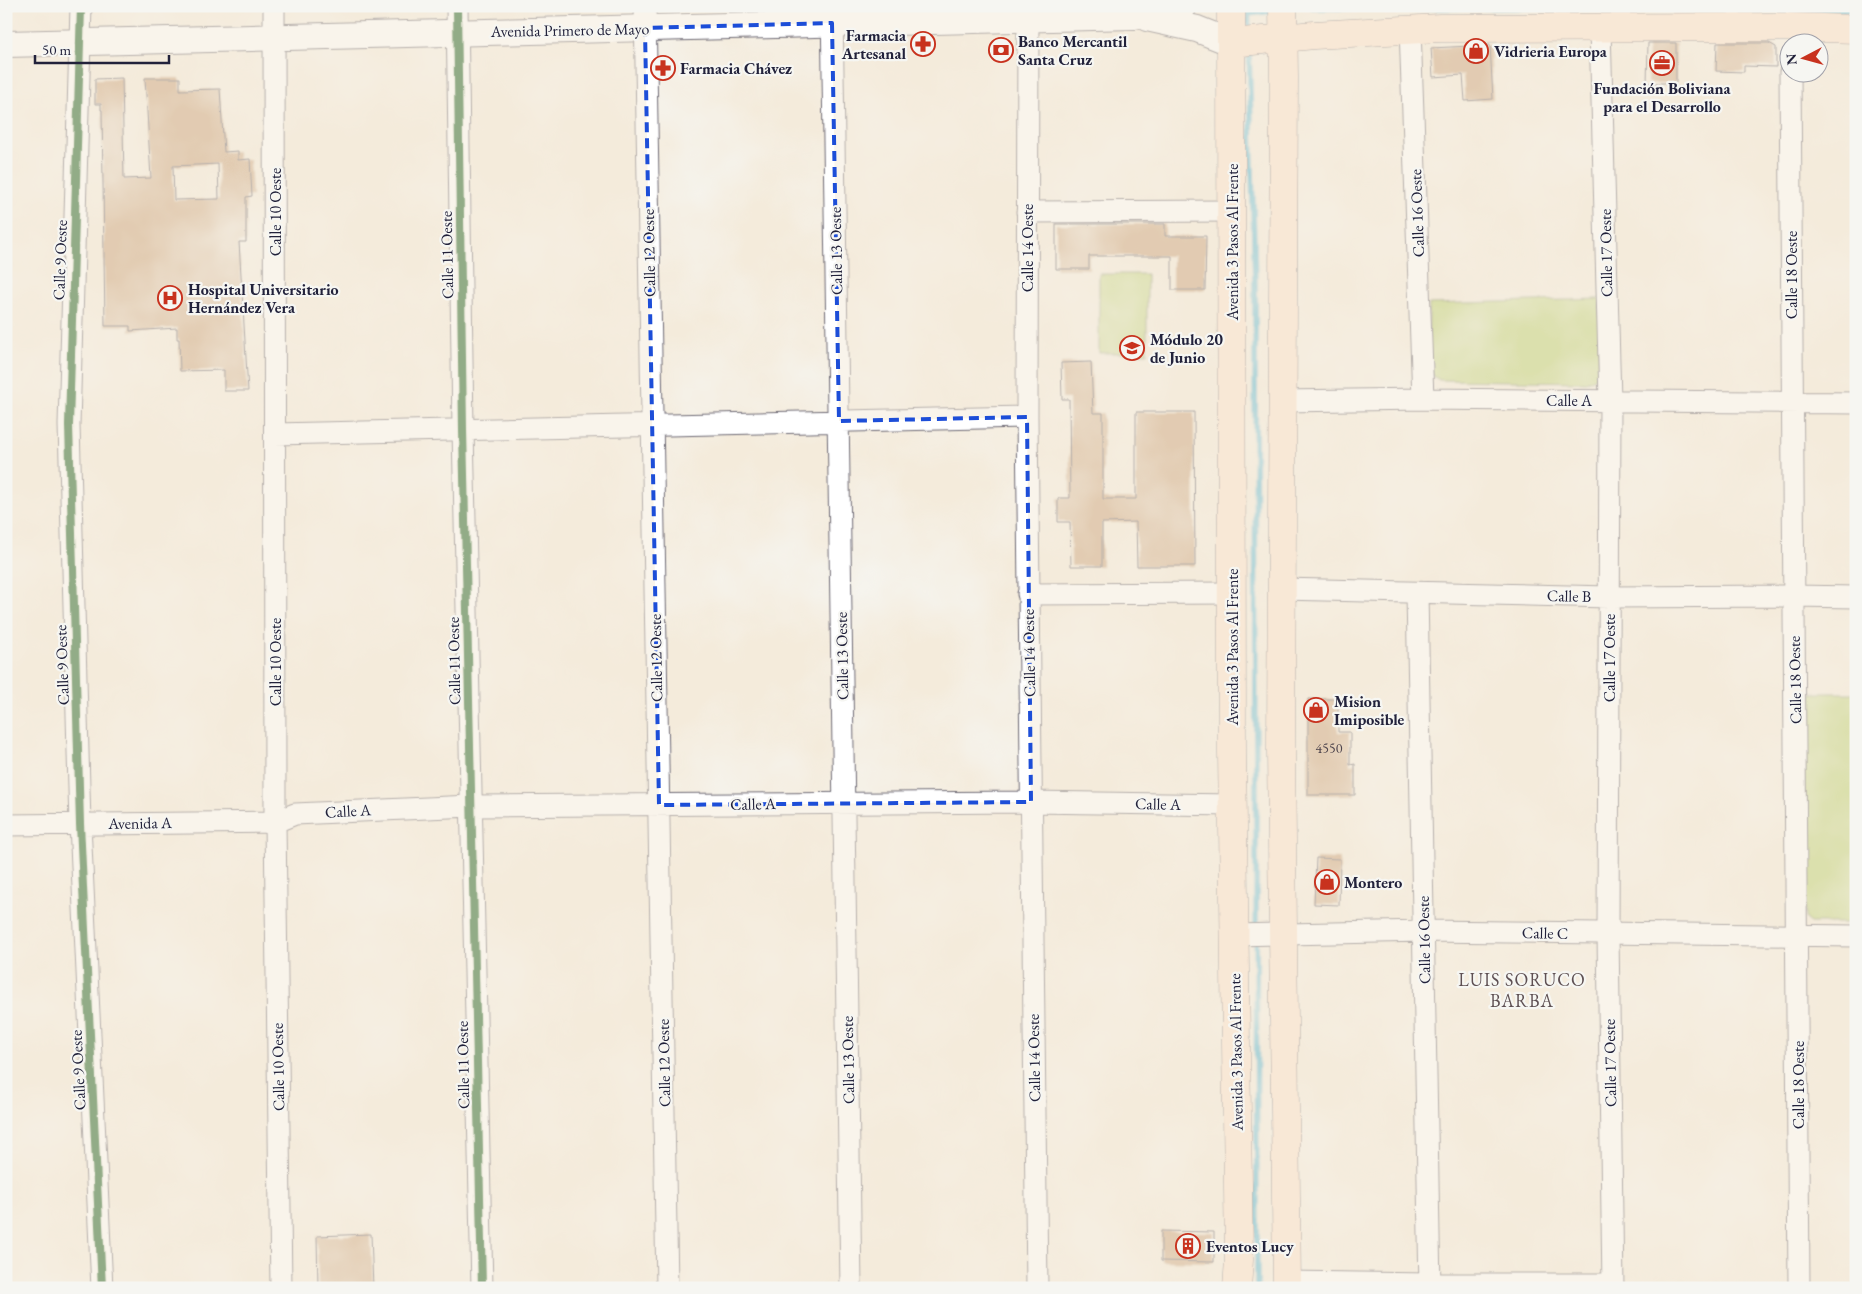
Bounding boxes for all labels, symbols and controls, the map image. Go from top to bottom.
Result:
street label: Avenida Primero de Mayo [490,18,649,42]
place label: Farmacia Artesanal [841,25,907,64]
pharmacy icon: Farmacia Artesanal [910,31,936,57]
place label: Banco Mercantil Santa Cruz [1018,31,1128,70]
scale bar [35,32,169,64]
north arrow [1780,32,1830,82]
bank icon: Banco Mercantil Santa Cruz [988,37,1014,63]
shop icon: Vidrieria Europa [1463,38,1489,64]
text: 50 m [42,40,71,59]
place label: Vidrieria Europa [1494,41,1608,62]
office icon: Fundación Boliviana para el Desarrollo [1649,50,1675,76]
text: N [1781,52,1801,66]
pharmacy icon: Farmacia Chávez [650,55,676,81]
place label: Farmacia Chávez [680,58,792,79]
place label: Fundación Boliviana para el Desarrollo [1593,78,1731,117]
street label: Avenida 3 Pasos Al Frente [1222,163,1243,322]
street label: Calle 10 Oeste [265,168,286,256]
street label: Calle 16 Oeste [1405,169,1429,257]
street label: Calle 14 Oeste [1017,204,1038,292]
street label: Calle 13 Oeste [825,207,847,295]
street label: Calle 12 Oeste [638,209,660,297]
street label: Calle 17 Oeste [1595,209,1617,297]
street label: Calle 11 Oeste [436,211,458,299]
street label: Calle 9 Oeste [48,219,72,301]
street label: Calle 18 Oeste [1781,231,1802,319]
place label: Hospital Universitario Hernández Vera [188,279,339,318]
hospital icon: Hospital Universitario Hernández Vera [157,285,183,311]
place label: Módulo 20 de Junio [1150,329,1224,368]
school or university icon: Módulo 20 de Junio [1119,335,1145,361]
street label: Calle A [1546,390,1593,411]
street label: Avenida 3 Pasos Al Frente [1222,568,1243,727]
street label: Calle B [1547,585,1591,607]
street label: Calle 14 Oeste [1018,609,1040,697]
street label: Calle 13 Oeste [831,612,853,700]
street label: Calle 12 Oeste [645,614,667,702]
street label: Calle 17 Oeste [1599,614,1620,702]
street label: Calle 11 Oeste [443,617,465,705]
street label: Calle 10 Oeste [265,618,286,706]
street label: Calle 9 Oeste [50,624,74,706]
street label: Calle 18 Oeste [1784,636,1806,724]
place label: Mision Imiposible [1334,691,1405,730]
shop icon: Mision Imiposible [1303,697,1329,723]
house number: 4550 [1316,739,1343,757]
street label: Calle A [730,793,777,815]
street label: Calle A [1135,793,1182,815]
street label: Calle A [325,799,372,823]
street label: Avenida A [107,812,173,834]
shop icon: Montero [1314,869,1340,895]
place label: Montero [1344,872,1402,893]
street label: Calle 16 Oeste [1413,896,1435,984]
street label: Calle C [1522,922,1568,944]
district label: LUIS SORUCO BARBA [1458,968,1586,1012]
street label: Avenida 3 Pasos Al Frente [1224,973,1248,1132]
street label: Calle 14 Oeste [1023,1014,1045,1102]
street label: Calle 13 Oeste [837,1016,859,1104]
street label: Calle 12 Oeste [653,1019,675,1107]
street label: Calle 17 Oeste [1599,1019,1621,1107]
street label: Calle 11 Oeste [452,1021,474,1109]
street label: Calle 10 Oeste [267,1023,289,1111]
street label: Calle 9 Oeste [65,1029,91,1111]
street label: Calle 18 Oeste [1788,1041,1809,1129]
building icon: Eventos Lucy [1175,1233,1201,1259]
place label: Eventos Lucy [1206,1236,1294,1257]

